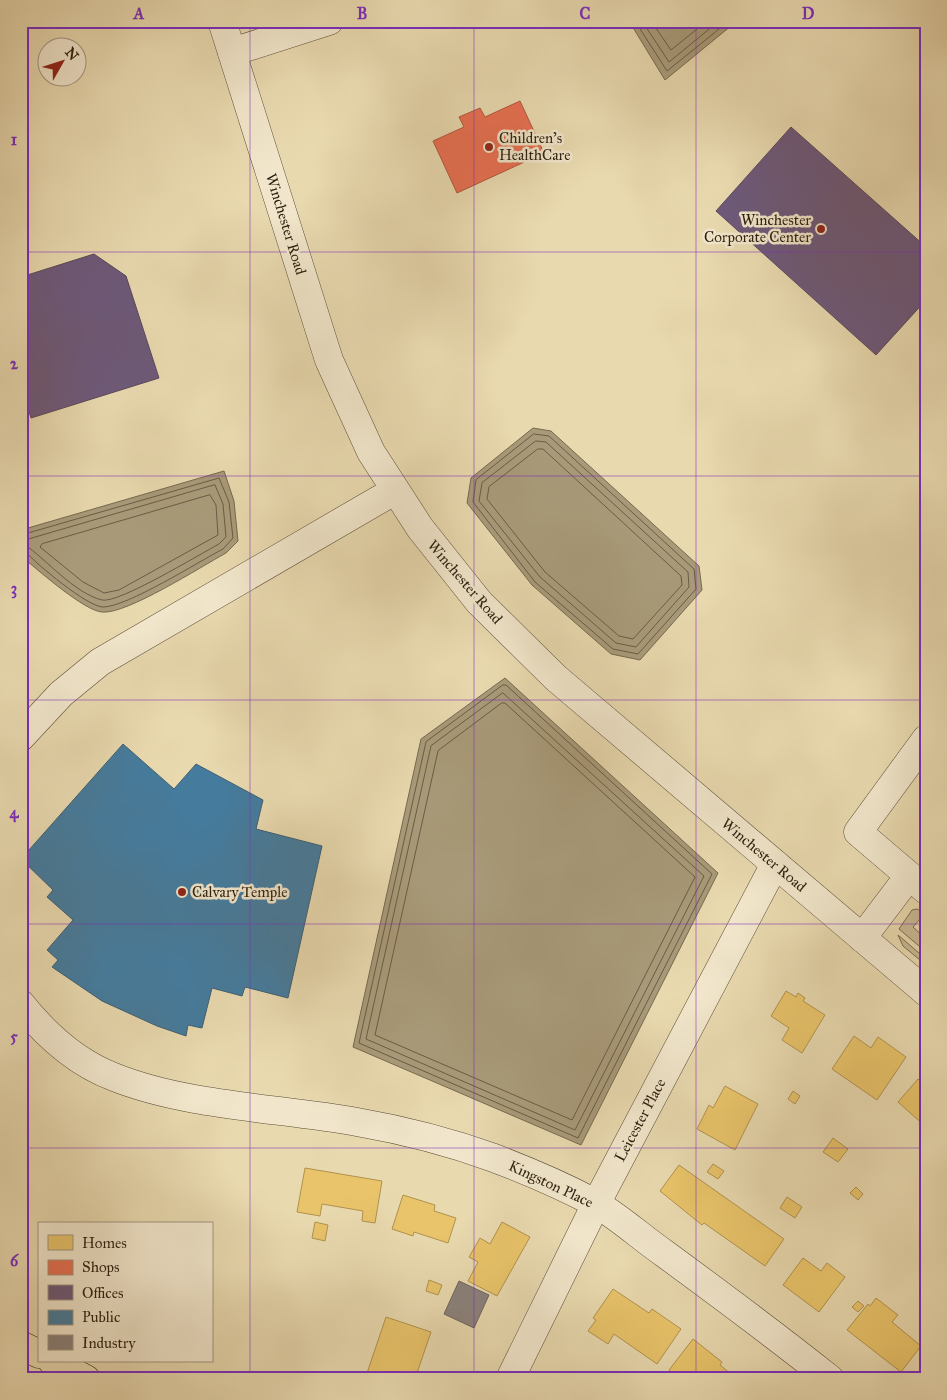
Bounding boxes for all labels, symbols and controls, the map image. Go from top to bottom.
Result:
text: A [133,4,145,23]
text: B [357,4,367,23]
text: C [580,4,591,23]
text: D [802,4,815,23]
north arrow [38,38,88,88]
text: N [61,44,82,64]
place label: Children's HealthCare [499,129,570,164]
text: 1 [11,130,18,149]
marker: Children's HealthCare [483,141,495,153]
street label: Winchester Road [262,171,310,277]
place label: Winchester Corporate Center [704,211,811,246]
marker: Winchester Corporate Center [815,223,827,235]
text: 2 [10,354,19,373]
street label: Winchester Road [424,536,507,628]
text: 3 [11,579,17,599]
text: 4 [10,803,20,823]
street label: Winchester Road [718,814,810,896]
place label: Calvary Temple [192,883,287,901]
marker: Calvary Temple [176,886,188,898]
text: 5 [10,1027,18,1046]
street label: Leicester Place [611,1075,669,1165]
street label: Kingston Place [506,1157,596,1211]
legend [38,1222,212,1362]
text: Homes [82,1234,127,1252]
text: 6 [10,1251,19,1270]
text: Shops [82,1258,120,1276]
text: Offices [82,1284,123,1302]
text: Public [82,1308,120,1326]
text: Industry [82,1334,136,1352]

